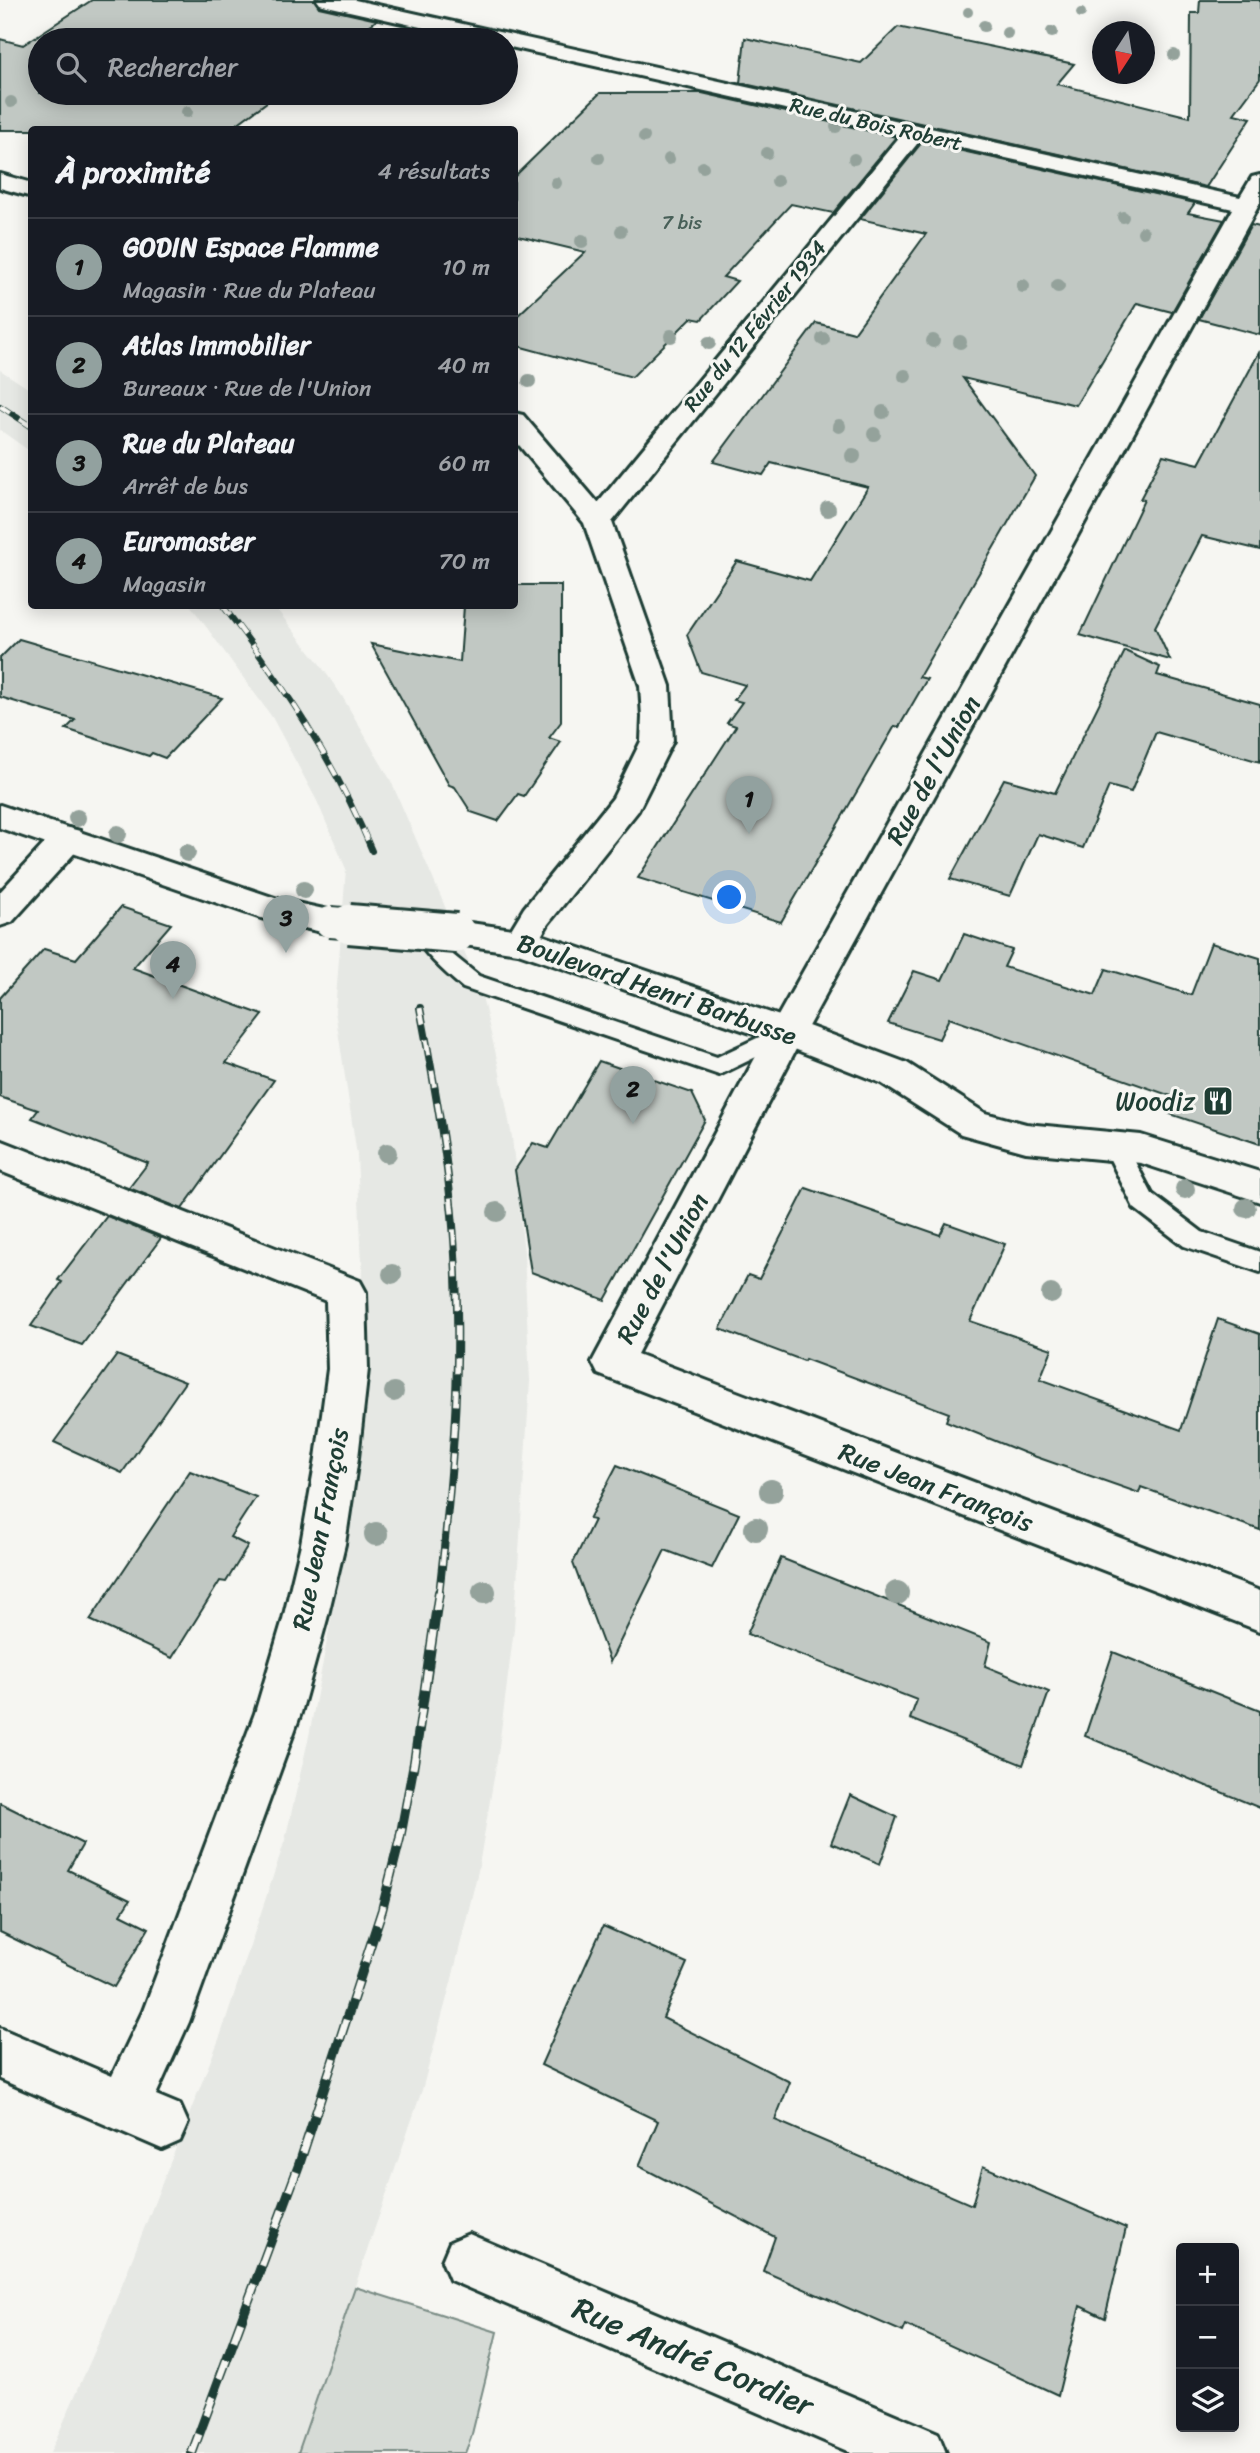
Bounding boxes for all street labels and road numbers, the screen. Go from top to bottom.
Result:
street label: Rue du Bois Robert [786,86,966,162]
street label: Rue du 12 Février 1934 [673,231,837,421]
street label: Rue de l'Union [873,686,993,854]
street label: Boulevard Henri Barbusse [511,919,804,1059]
street label: Rue de l'Union [603,1184,721,1352]
street label: Rue Jean François [278,1423,362,1634]
street label: Rue Jean François [832,1429,1041,1546]
street label: Rue André Cordier [563,2280,825,2434]

